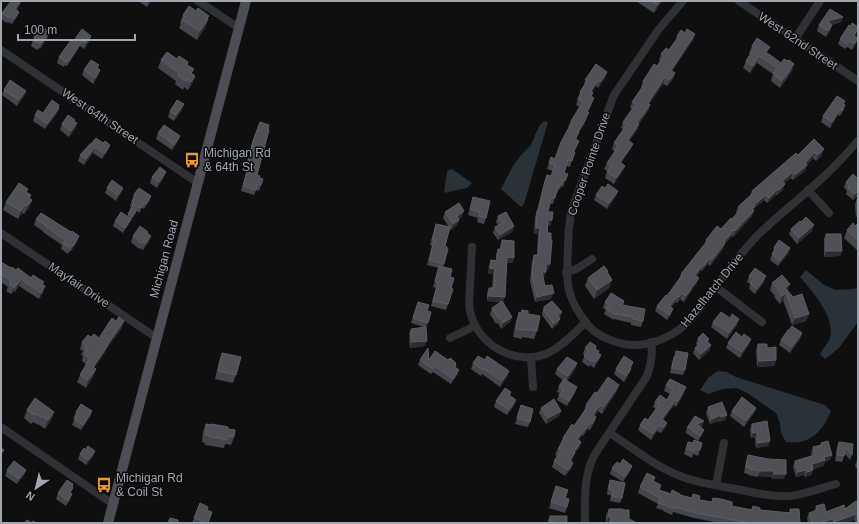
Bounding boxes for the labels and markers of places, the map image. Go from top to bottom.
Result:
place label: Michigan Rd & 64th St [204,146,271,174]
bus stop icon: Michigan Rd & 64th St [183,151,201,169]
place label: Michigan Rd & Coil St [116,471,183,499]
bus stop icon: Michigan Rd & Coil St [95,476,113,494]

